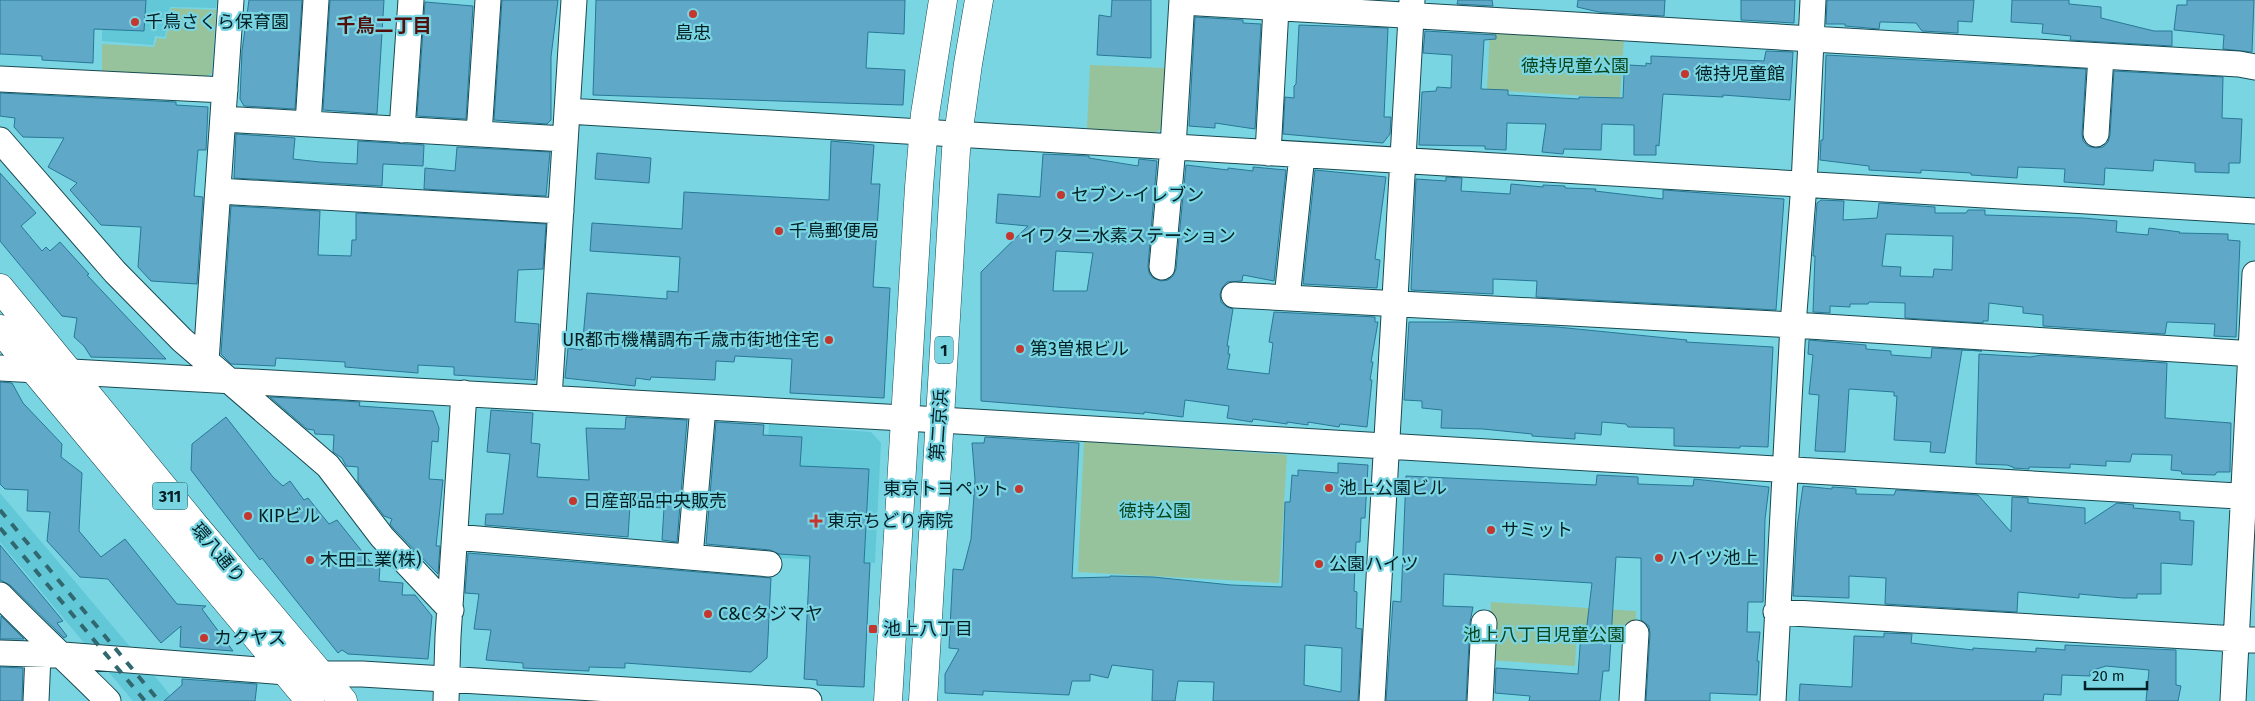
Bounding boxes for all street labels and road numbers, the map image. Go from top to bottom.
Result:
road number: 1 [935,336,953,364]
street label: 第二京浜 [926,388,952,462]
road number: 311 [152,482,188,510]
street label: 環八通り [186,518,250,588]

